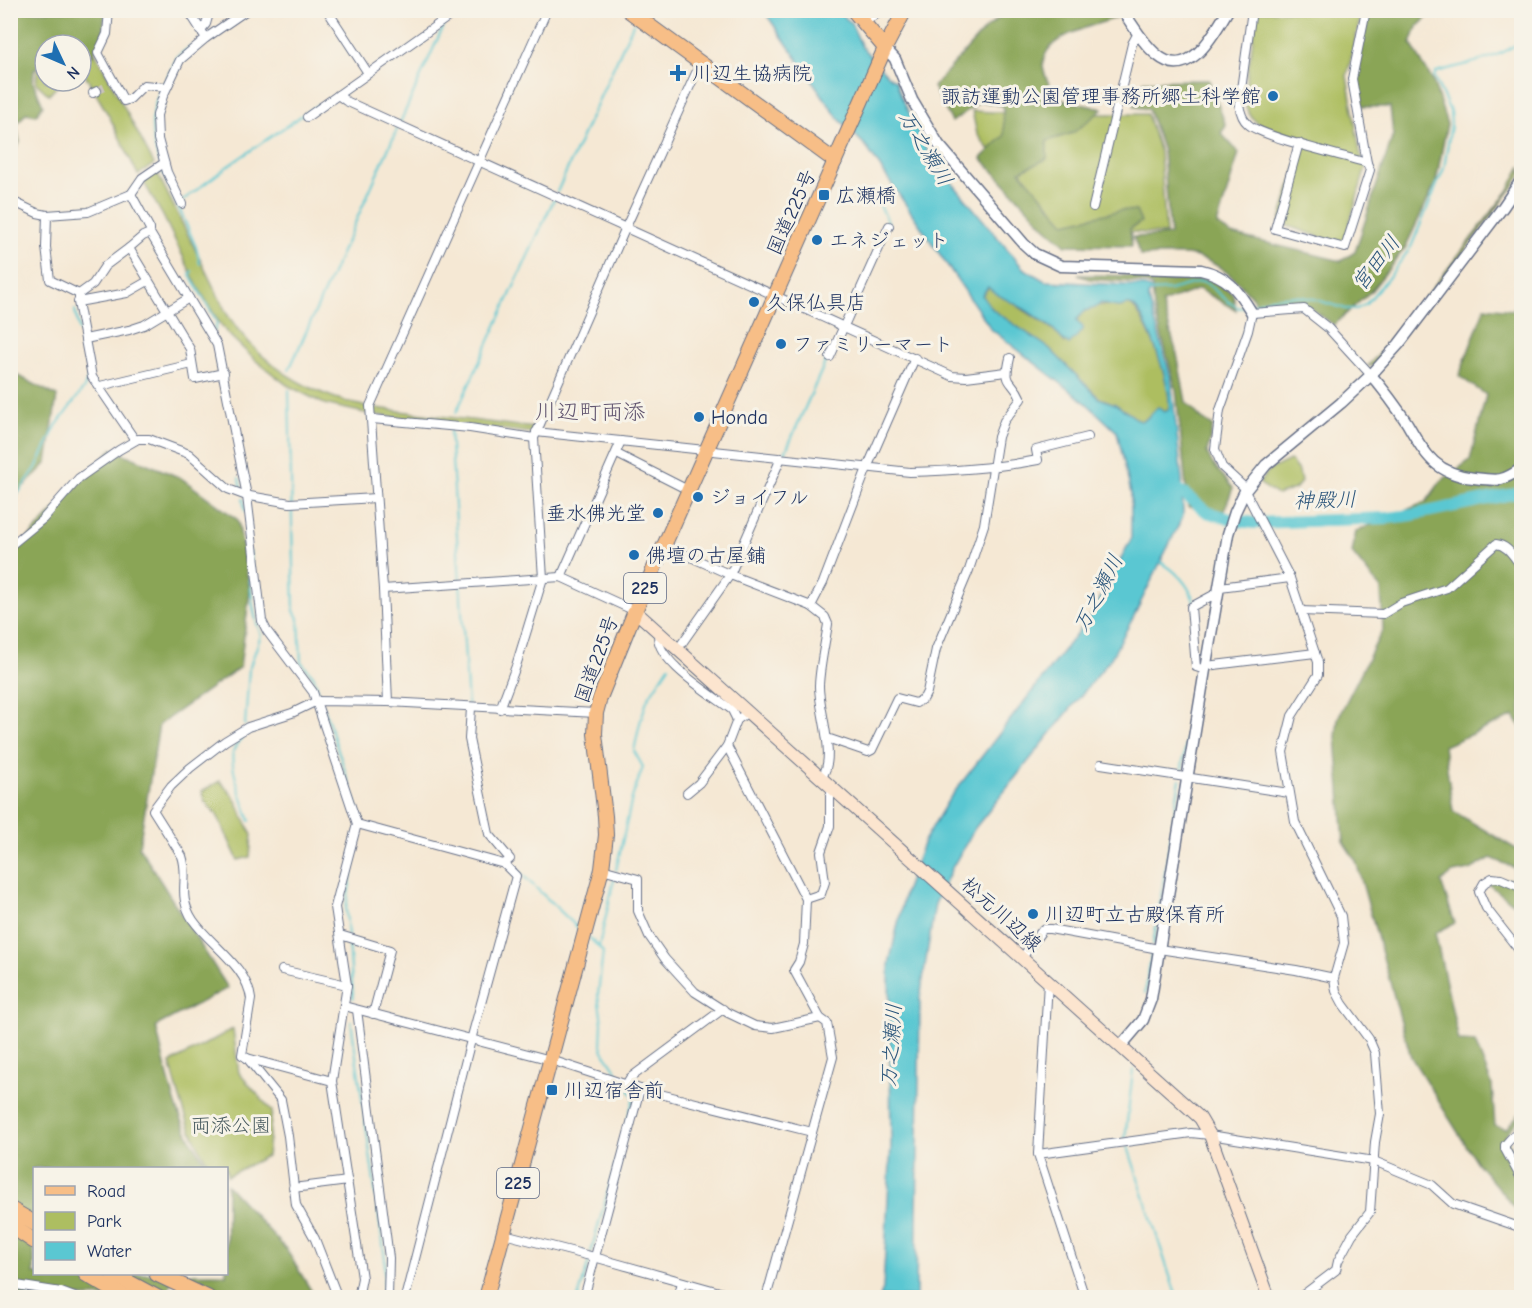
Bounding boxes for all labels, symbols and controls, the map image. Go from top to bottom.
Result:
north arrow [33,33,93,93]
place label: 川辺生協病院 [692,62,812,85]
text: N [63,63,83,83]
marker: 川辺生協病院 [669,64,687,82]
place label: 諏訪運動公園管理事務所郷土科学館 [941,85,1261,108]
marker: 諏訪運動公園管理事務所郷土科学館 [1266,89,1280,103]
water label: 万之瀬川 [894,106,958,190]
street label: 国道225号 [762,166,821,259]
place label: 広瀬橋 [836,184,896,207]
marker: 広瀬橋 [817,188,831,202]
place label: エネジェット [829,229,949,252]
water label: 宮田川 [1347,231,1405,295]
marker: エネジェット [810,233,824,247]
place label: 久保仏具店 [766,291,866,314]
marker: 久保仏具店 [747,295,761,309]
place label: ファミリーマート [793,333,953,356]
marker: ファミリーマート [774,337,788,351]
district label: 川辺町両添 [535,399,645,425]
place label: Honda [711,406,768,429]
marker: Honda [692,410,706,424]
place label: ジョイフル [710,486,809,509]
water label: 神殿川 [1293,487,1357,513]
marker: ジョイフル [691,490,705,504]
place label: 垂水佛光堂 [546,502,646,525]
marker: 垂水佛光堂 [651,506,665,520]
place label: 佛壇の古屋鋪 [646,544,766,567]
marker: 佛壇の古屋鋪 [627,548,641,562]
water label: 万之瀬川 [1068,550,1128,636]
road number: 225 [624,573,666,603]
street label: 国道225号 [570,612,623,706]
street label: 松元川辺線 [957,872,1047,956]
place label: 川辺町立古殿保育所 [1045,903,1225,926]
marker: 川辺町立古殿保育所 [1026,907,1040,921]
water label: 万之瀬川 [876,1002,906,1088]
place label: 川辺宿舎前 [564,1079,664,1102]
marker: 川辺宿舎前 [545,1083,559,1097]
park label: 両添公園 [191,1114,271,1137]
legend [33,1167,228,1275]
road number: 225 [497,1168,539,1198]
text: Road [87,1181,126,1202]
text: Park [87,1211,122,1232]
text: Water [87,1241,132,1262]

